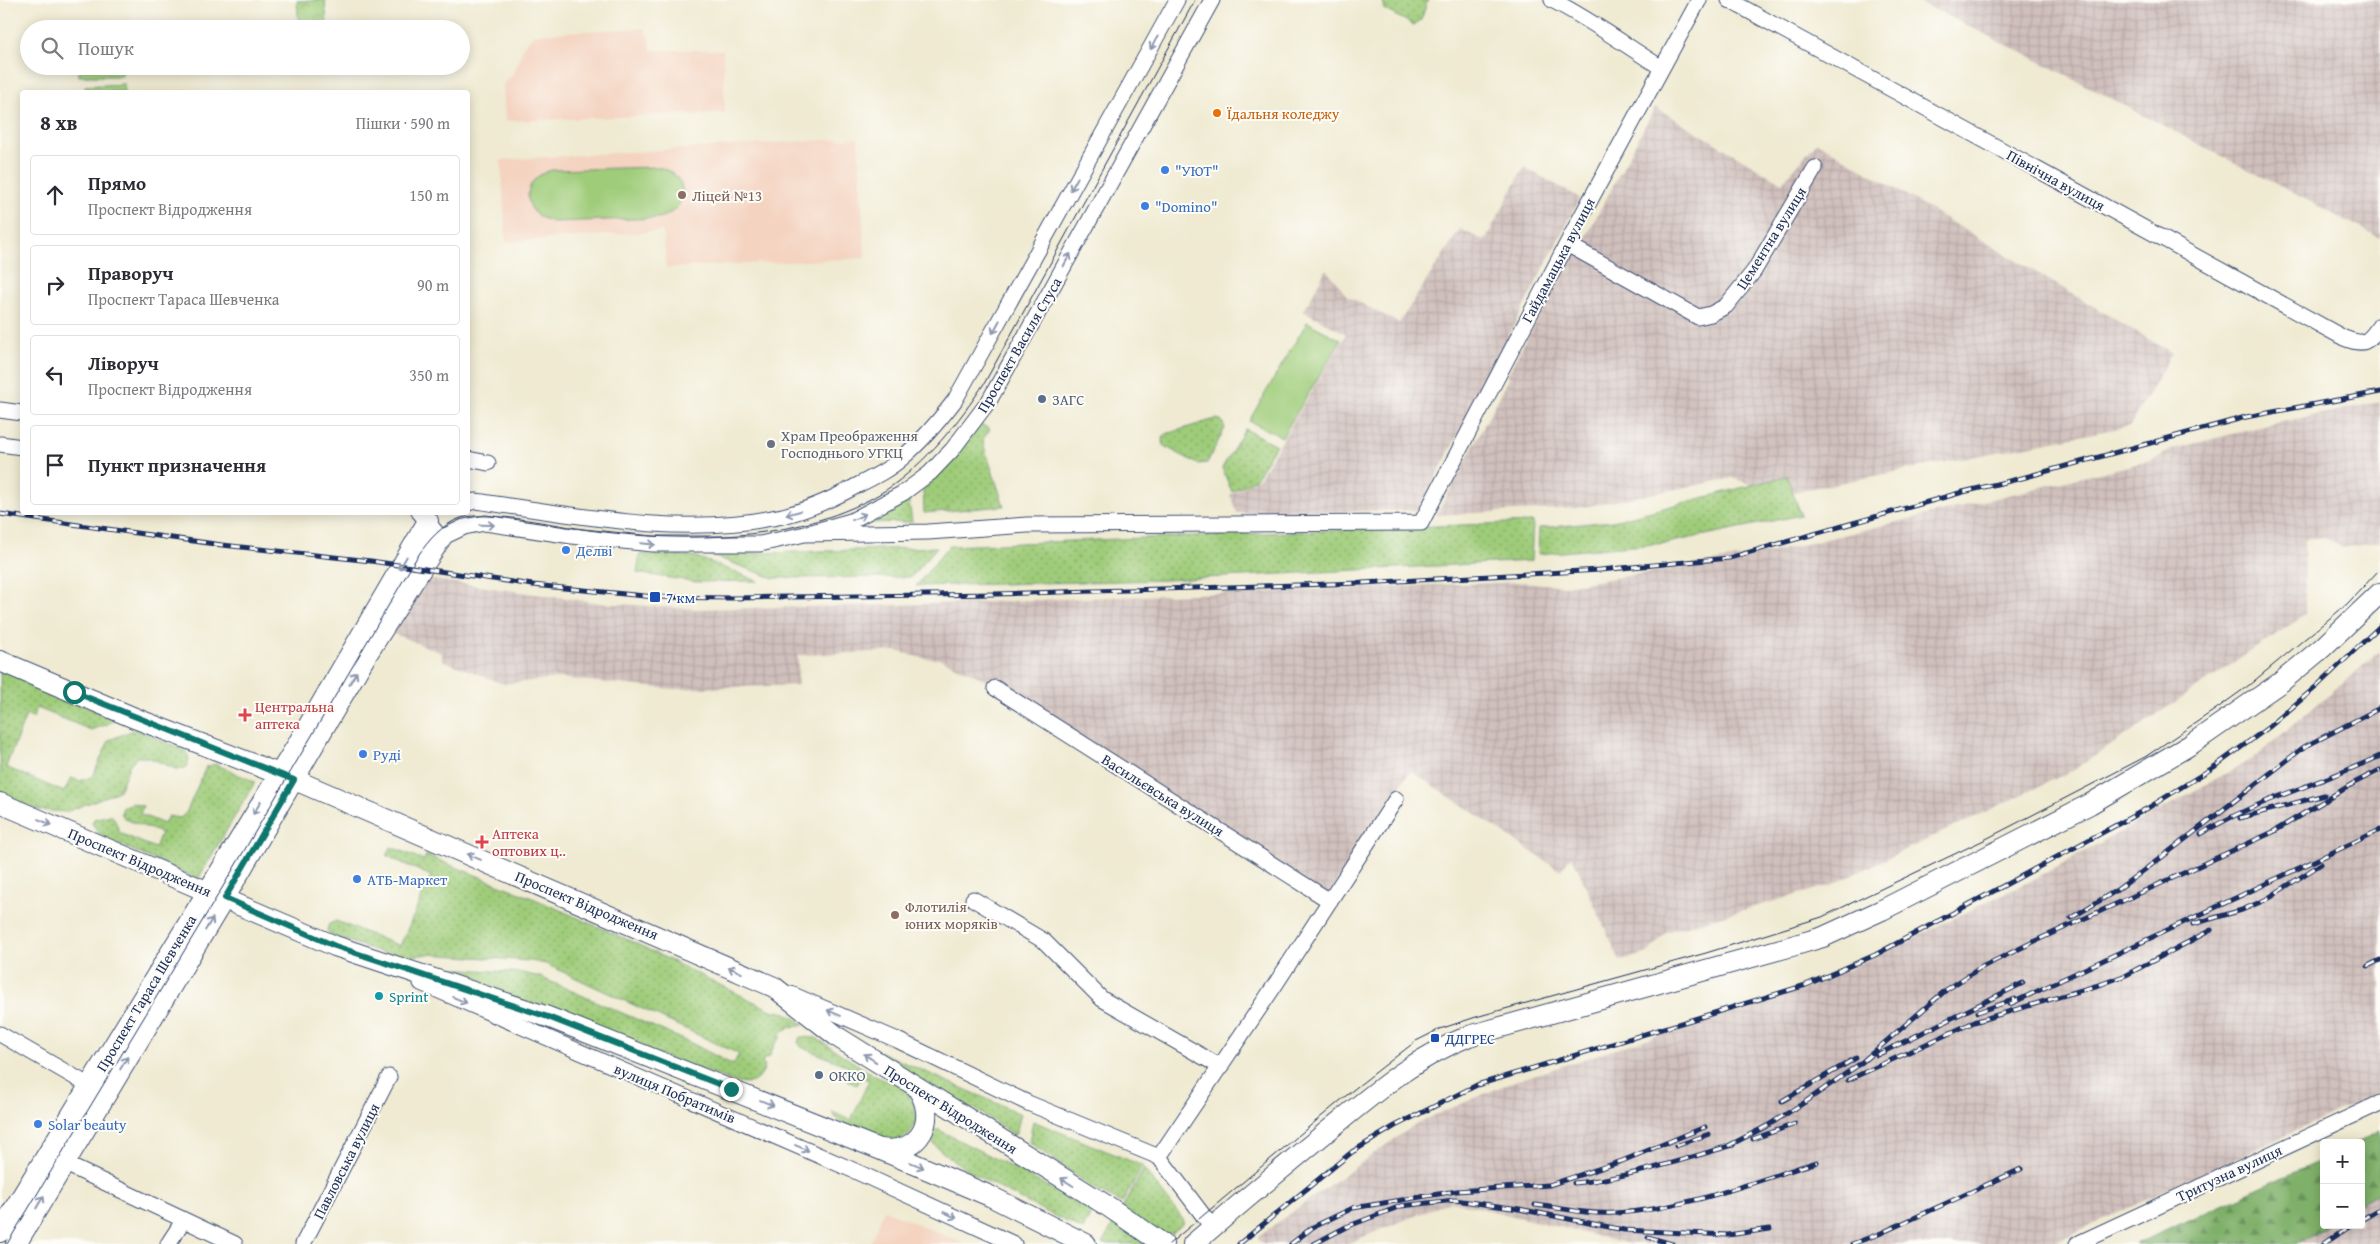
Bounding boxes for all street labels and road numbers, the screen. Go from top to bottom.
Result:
street label: Північна вулиця [2003,144,2109,216]
street label: Цементна вулиця [1731,182,1811,294]
street label: Гайдамацька вулиця [1516,194,1600,326]
street label: Проспект Василя Стуса [972,273,1067,417]
street label: Васильєвська вулиця [1098,749,1229,841]
street label: Проспект Відродження [65,822,215,902]
street label: Проспект Відродження [512,865,662,945]
street label: Проспект Тараса Шевченка [91,910,202,1075]
street label: вулиця Побратимів [611,1058,739,1128]
street label: Проспект Відродження [880,1059,1022,1159]
street label: Павловська вулиця [308,1099,385,1223]
street label: Тритузна вулиця [2173,1139,2286,1207]

